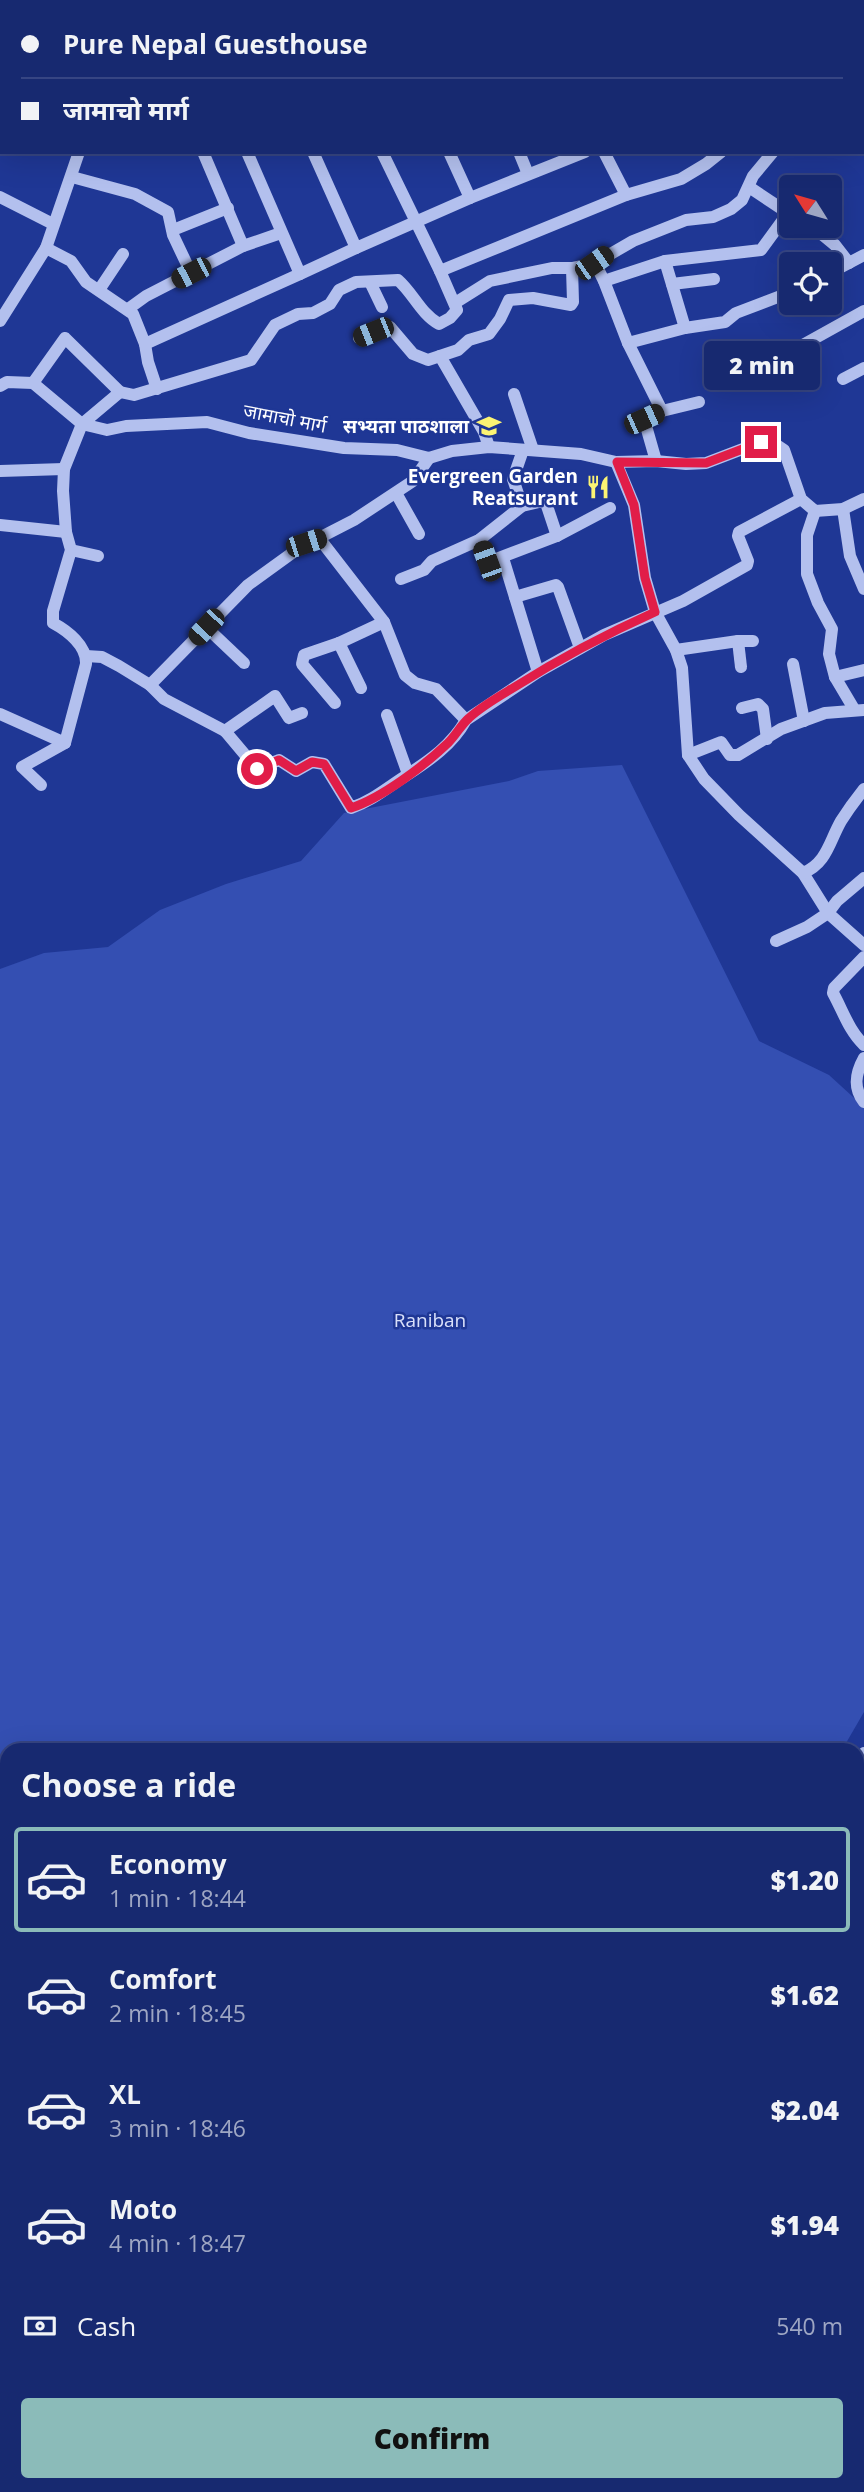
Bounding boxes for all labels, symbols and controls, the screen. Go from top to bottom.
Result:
text: Pure Nepal Guesthouse [63,26,368,62]
text: जामाचो मार्ग [63,92,189,128]
north arrow [779,175,842,238]
map controls [779,175,842,315]
car [571,242,618,284]
button: locate [779,252,842,315]
car [168,254,215,292]
car [350,314,397,350]
callout: 2 min [703,340,819,390]
text: 2 min [729,349,795,381]
street label: जामाचो मार्ग [241,397,330,439]
car [621,401,668,437]
school or university icon: सभ्यता पाठशाला [475,412,503,440]
place label: सभ्यता पाठशाला [343,413,469,439]
route end [745,426,777,458]
place label: Evergreen Garden Reatsurant [408,463,578,511]
restaurant icon: Evergreen Garden Reatsurant [584,473,612,501]
car [283,527,330,559]
car [470,538,505,584]
car [184,604,229,650]
route start [241,753,273,785]
park label: Raniban [394,1307,466,1333]
text: Choose a ride [21,1763,236,1806]
text: Economy [109,1846,227,1882]
icon: car [25,1848,88,1911]
text: $1.20 [771,1862,839,1898]
text: 1 min · 18:44 [109,1882,246,1914]
text: Comfort [109,1961,216,1997]
icon: car [25,1963,88,2026]
text: $1.62 [771,1977,839,2013]
text: 2 min · 18:45 [109,1997,246,2029]
text: XL [109,2076,141,2112]
icon: car [25,2078,88,2141]
text: $2.04 [771,2092,839,2128]
text: 3 min · 18:46 [109,2112,246,2144]
text: Moto [109,2191,177,2227]
icon: car [25,2193,88,2256]
text: $1.94 [771,2207,839,2243]
text: 4 min · 18:47 [109,2227,246,2259]
icon: cash [21,2307,59,2345]
text: Cash [77,2308,136,2344]
text: 540 m [776,2310,843,2342]
button: Confirm [21,2398,843,2478]

